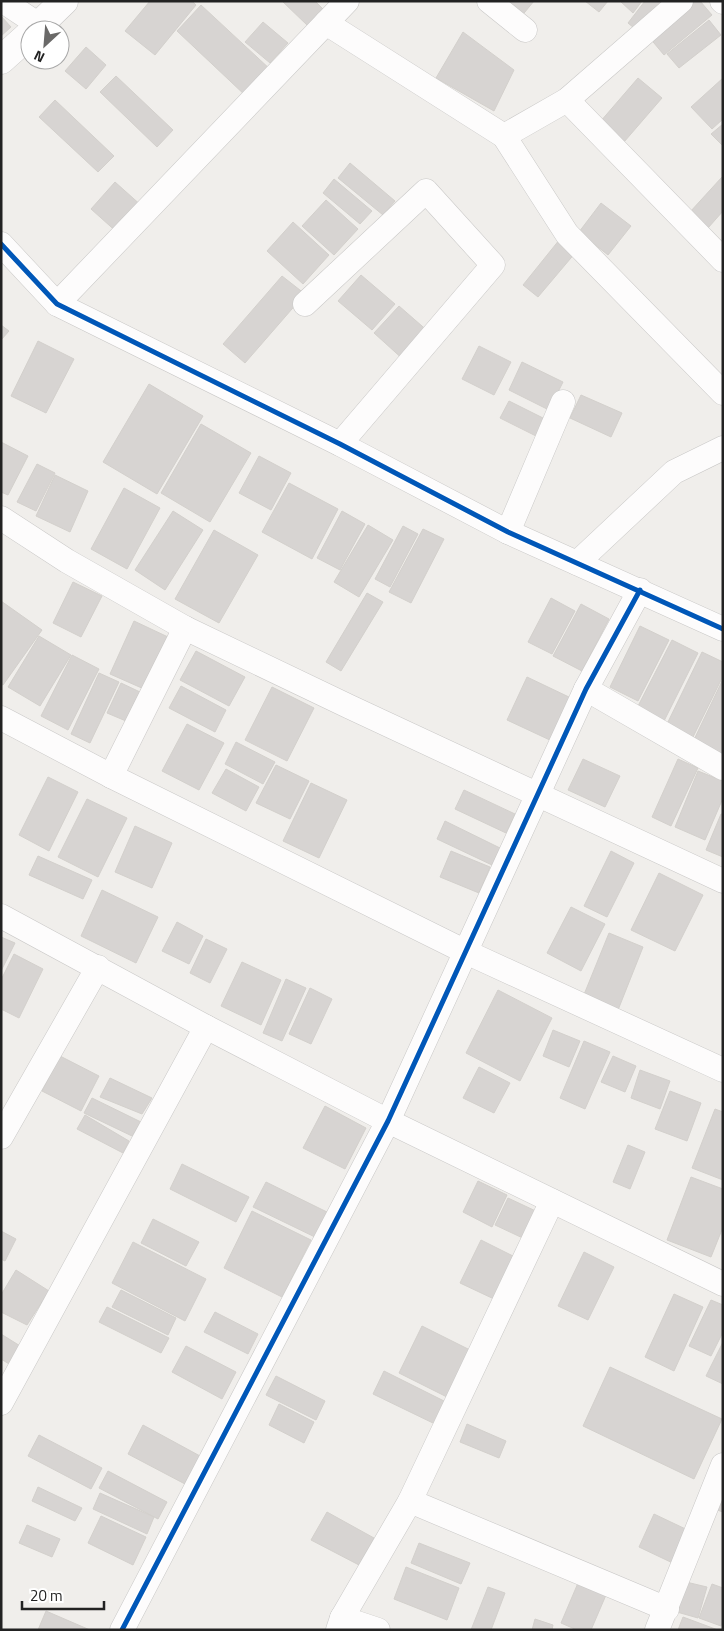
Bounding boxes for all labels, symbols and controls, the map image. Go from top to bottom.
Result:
north arrow [20,20,70,70]
text: N [30,46,48,69]
scale bar [22,1578,105,1610]
text: 20 m [30,1584,63,1607]

